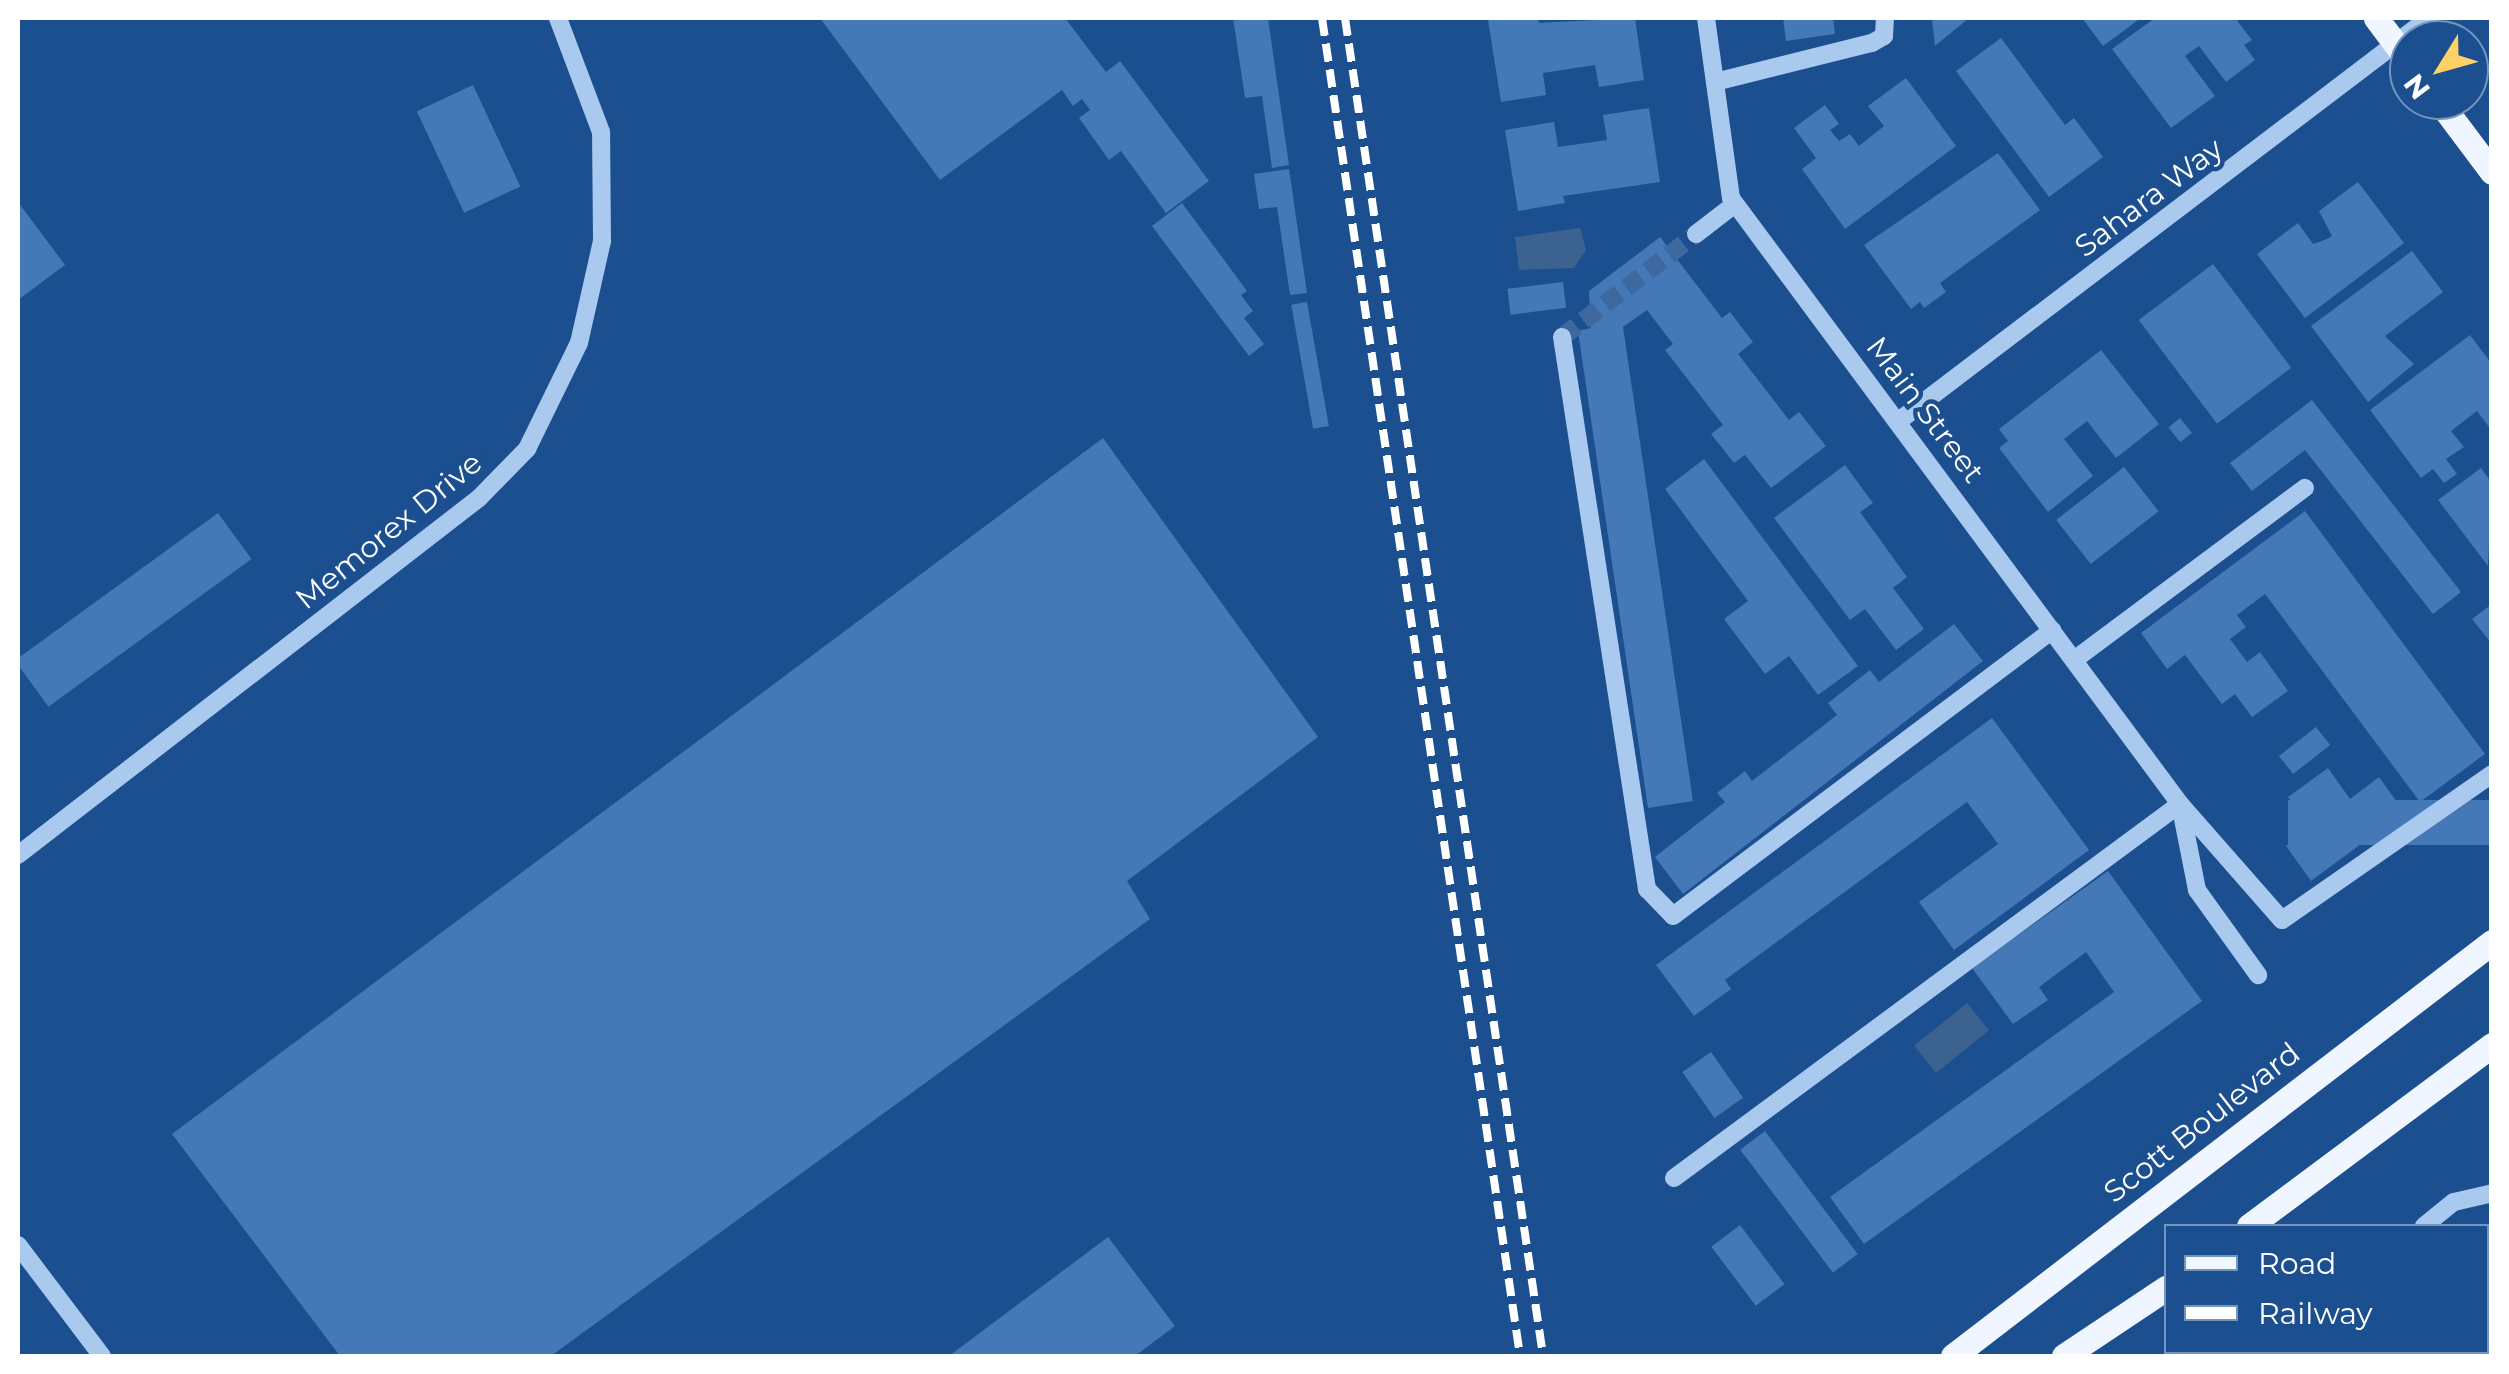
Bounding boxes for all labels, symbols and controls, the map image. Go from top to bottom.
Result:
north arrow [2389,20,2489,120]
text: N [2396,68,2437,106]
street label: Sahara Way [2068,131,2230,265]
street label: Main Street [1858,330,1992,490]
street label: Memorex Drive [289,445,489,617]
street label: Scott Boulevard [2097,1035,2307,1211]
legend [2164,1224,2489,1354]
text: Road [2258,1245,2336,1282]
text: Railway [2258,1295,2373,1332]

